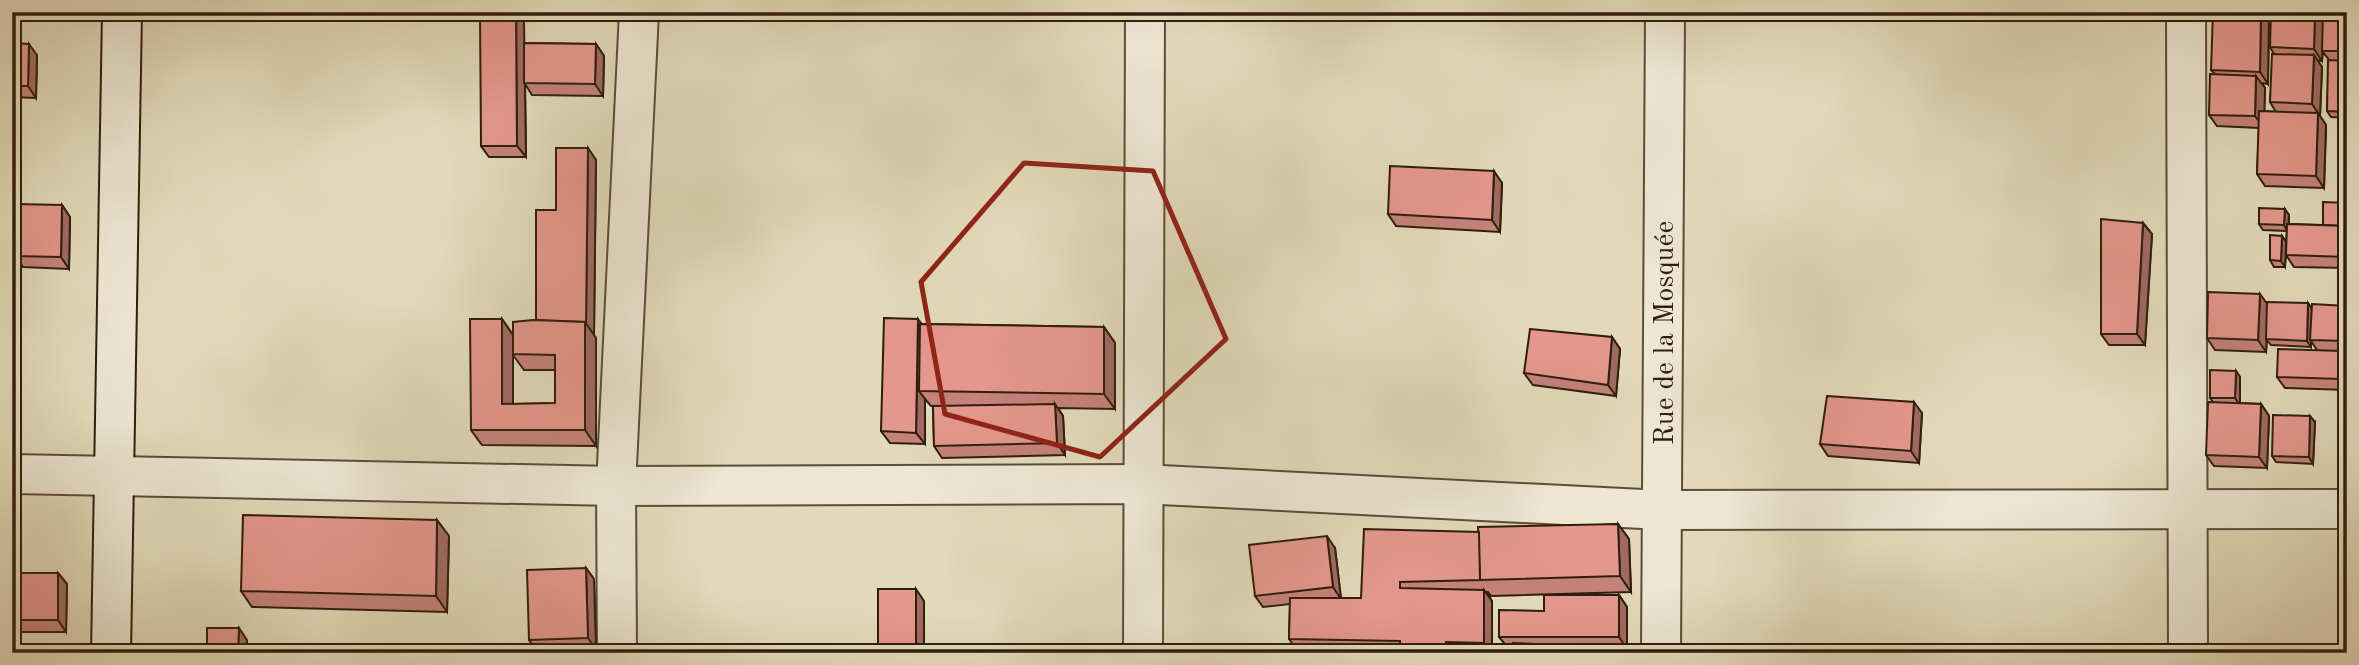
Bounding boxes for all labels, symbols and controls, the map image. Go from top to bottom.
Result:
street label: Rue de la Mosquée [1652,221,1680,445]

